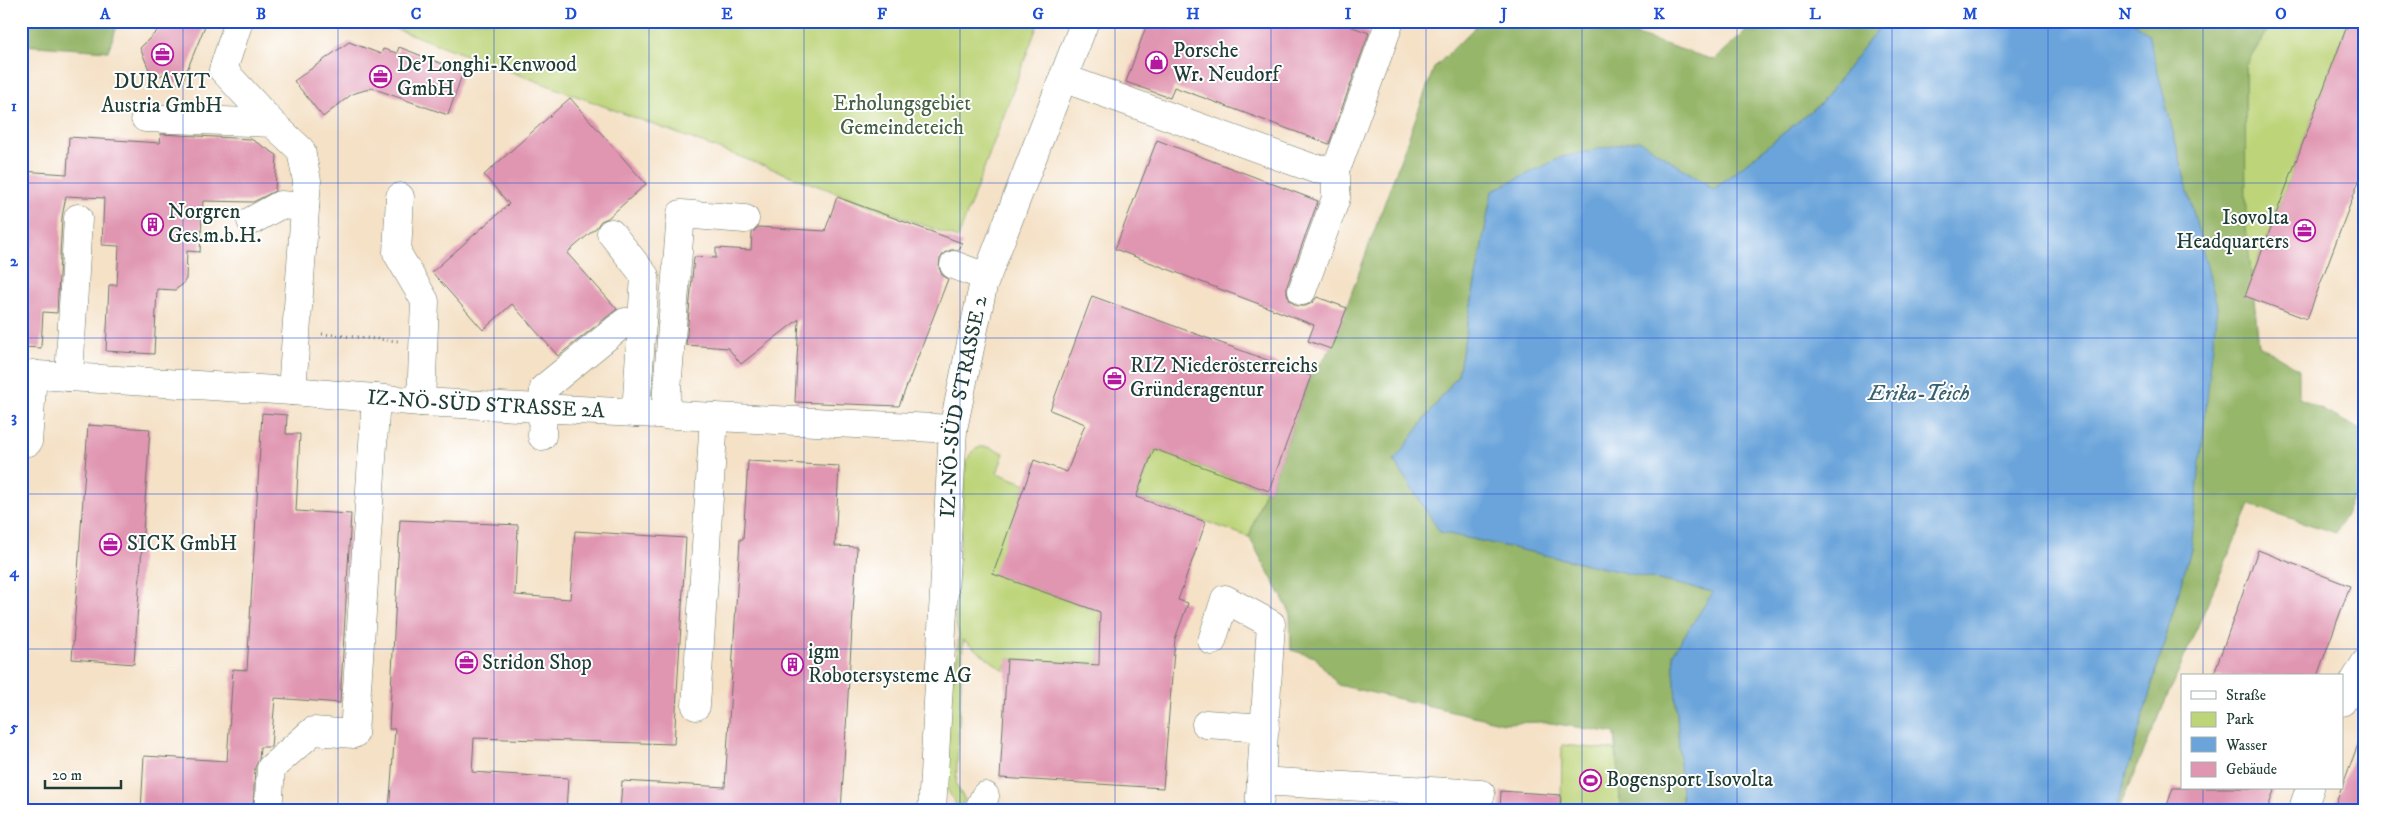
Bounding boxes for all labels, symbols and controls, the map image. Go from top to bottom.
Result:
text: A [99,4,111,24]
text: B [256,4,266,24]
text: C [411,4,421,24]
text: D [565,4,577,24]
text: E [721,4,733,24]
text: F [877,4,887,24]
text: G [1032,4,1044,24]
text: H [1186,4,1200,24]
text: I [1345,4,1352,24]
text: J [1499,4,1508,24]
text: K [1653,4,1665,24]
text: L [1809,4,1821,24]
text: M [1963,4,1978,24]
text: N [2118,4,2132,24]
text: O [2275,4,2287,24]
place label: Porsche Wr. Neudorf [1172,38,1282,88]
office icon: DURAVIT Austria GmbH [150,43,174,67]
shop icon: Porsche Wr. Neudorf [1145,51,1169,75]
place label: De'Longhi-Kenwood GmbH [397,52,577,102]
office icon: De'Longhi-Kenwood GmbH [369,65,393,89]
place label: DURAVIT Austria GmbH [101,69,223,119]
park label: Erholungsgebiet Gemeindeteich [833,91,971,141]
text: 1 [11,96,17,116]
place label: Norgren Ges.m.b.H. [168,199,262,249]
place label: Isovolta Headquarters [2176,205,2289,255]
building icon: Norgren Ges.m.b.H. [140,212,164,236]
office icon: Isovolta Headquarters [2293,218,2317,242]
text: 2 [10,251,19,271]
street label: IZ-NÖ-SÜD STRASSE 2 [935,293,994,518]
place label: RIZ Niederösterreichs Gründeragentur [1130,353,1318,403]
office icon: RIZ Niederösterreichs Gründeragentur [1102,366,1126,390]
water label: Erika-Teich [1866,380,1970,407]
street label: IZ-NÖ-SÜD STRASSE 2A [366,384,606,424]
text: 3 [11,407,17,427]
place label: SICK GmbH [127,531,237,557]
office icon: SICK GmbH [99,532,123,556]
text: 4 [8,562,19,582]
place label: igm Robotersysteme AG [808,639,972,689]
place label: Stridon Shop [482,650,592,676]
office icon: Stridon Shop [454,651,478,675]
building icon: igm Robotersysteme AG [780,652,804,676]
legend [2181,674,2344,790]
text: Straße [2226,686,2266,705]
text: Park [2226,710,2255,729]
text: 5 [9,717,18,737]
text: Wasser [2225,736,2267,755]
scale bar [45,757,121,789]
text: Gebäude [2226,760,2277,779]
text: 20 m [52,766,82,785]
place label: Bogensport Isovolta [1606,767,1773,793]
sports icon: Bogensport Isovolta [1578,768,1602,792]

